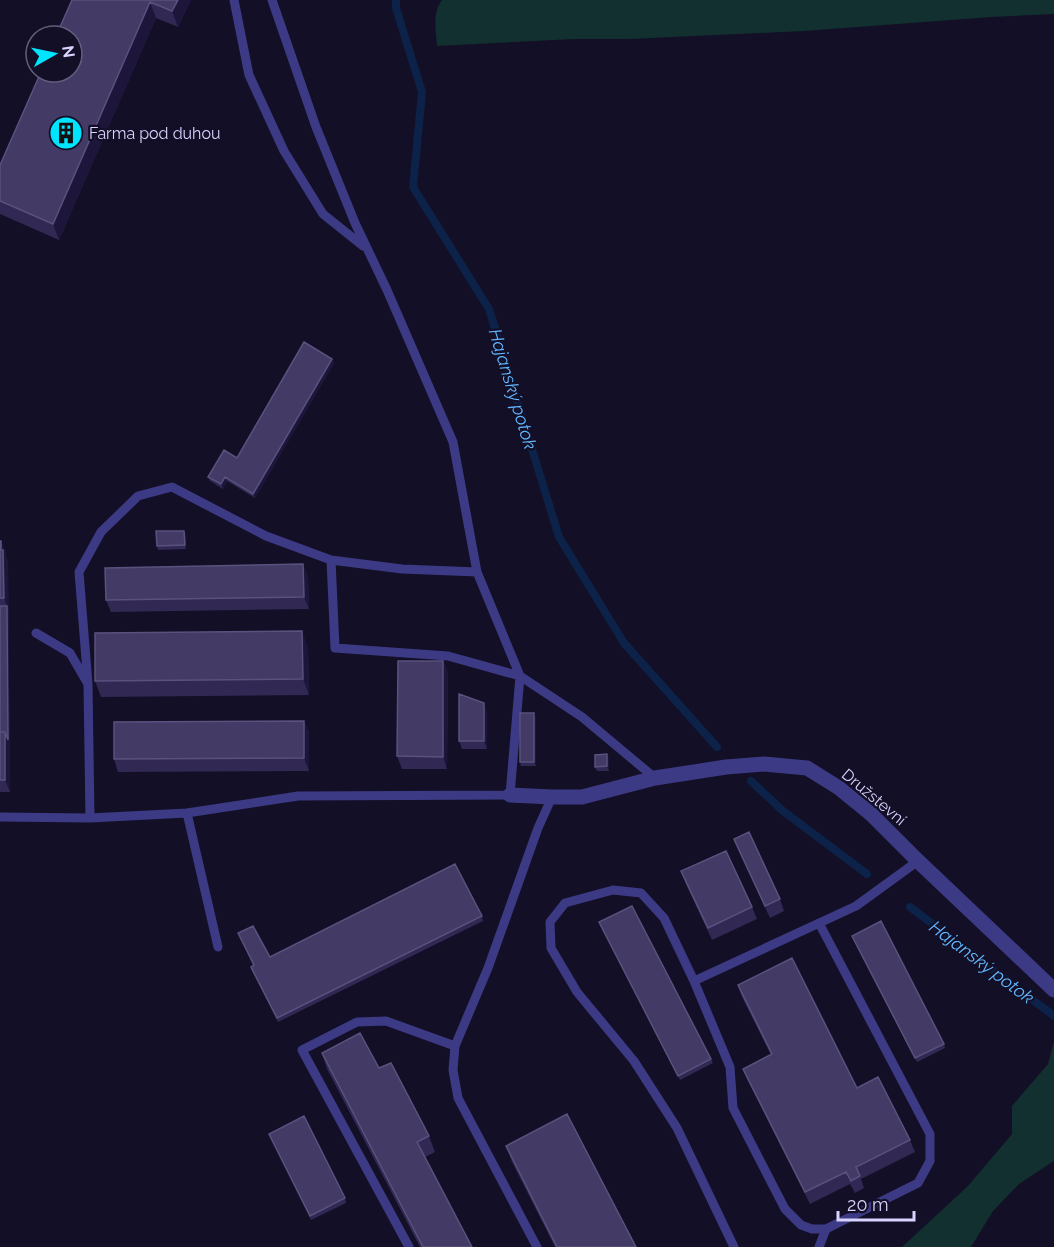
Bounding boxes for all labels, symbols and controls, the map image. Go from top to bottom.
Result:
north arrow [24,24,84,84]
text: N [58,44,79,59]
building icon: Farma pod duhou [48,115,84,151]
place label: Farma pod duhou [89,124,220,143]
water label: Hajanský potok [485,326,541,452]
street label: Družstevní [838,765,910,830]
water label: Hajanský potok [926,916,1039,1008]
scale bar [838,1184,914,1222]
text: 20 m [847,1194,889,1215]

